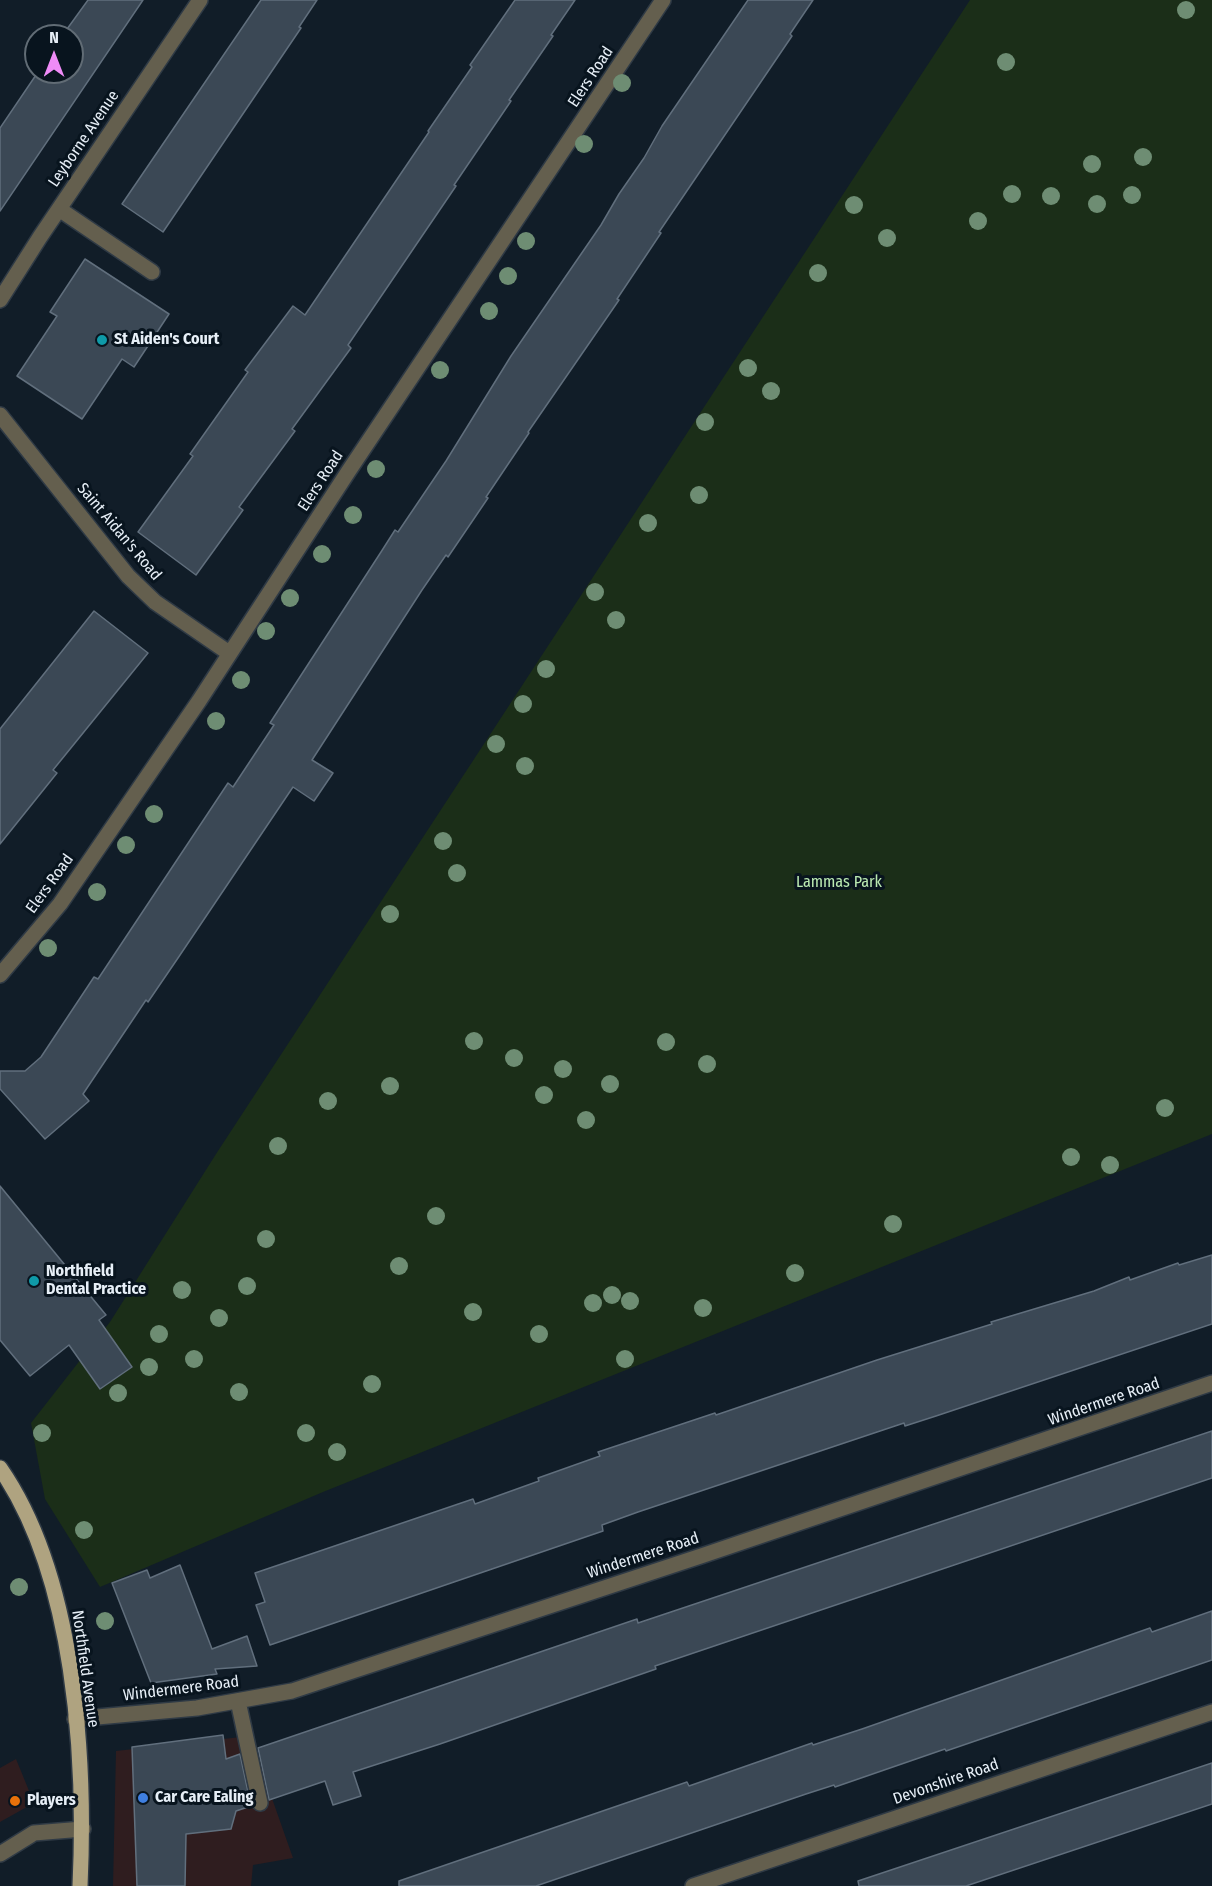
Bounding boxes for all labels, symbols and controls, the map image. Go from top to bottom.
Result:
north arrow [24,24,84,84]
text: N [49,28,59,47]
street label: Elers Road [564,43,618,111]
street label: Leyborne Avenue [45,87,123,191]
place label: St Aiden's Court [114,330,219,350]
marker: St Aiden's Court [95,333,109,347]
street label: Elers Road [294,447,348,515]
street label: Saint Aidan's Road [73,479,165,585]
street label: Elers Road [22,851,78,917]
park label: Lammas Park [796,873,882,893]
place label: Northfield Dental Practice [46,1262,146,1300]
marker: Northfield Dental Practice [27,1274,41,1288]
street label: Windermere Road [1046,1374,1162,1430]
street label: Windermere Road [585,1529,701,1583]
street label: Northfield Avenue [67,1609,103,1729]
street label: Windermere Road [122,1672,240,1706]
street label: Devonshire Road [891,1755,1001,1809]
place label: Car Care Ealing [155,1788,253,1808]
place label: Players [27,1791,76,1811]
marker: Car Care Ealing [136,1791,150,1805]
marker: Players [8,1794,22,1808]

